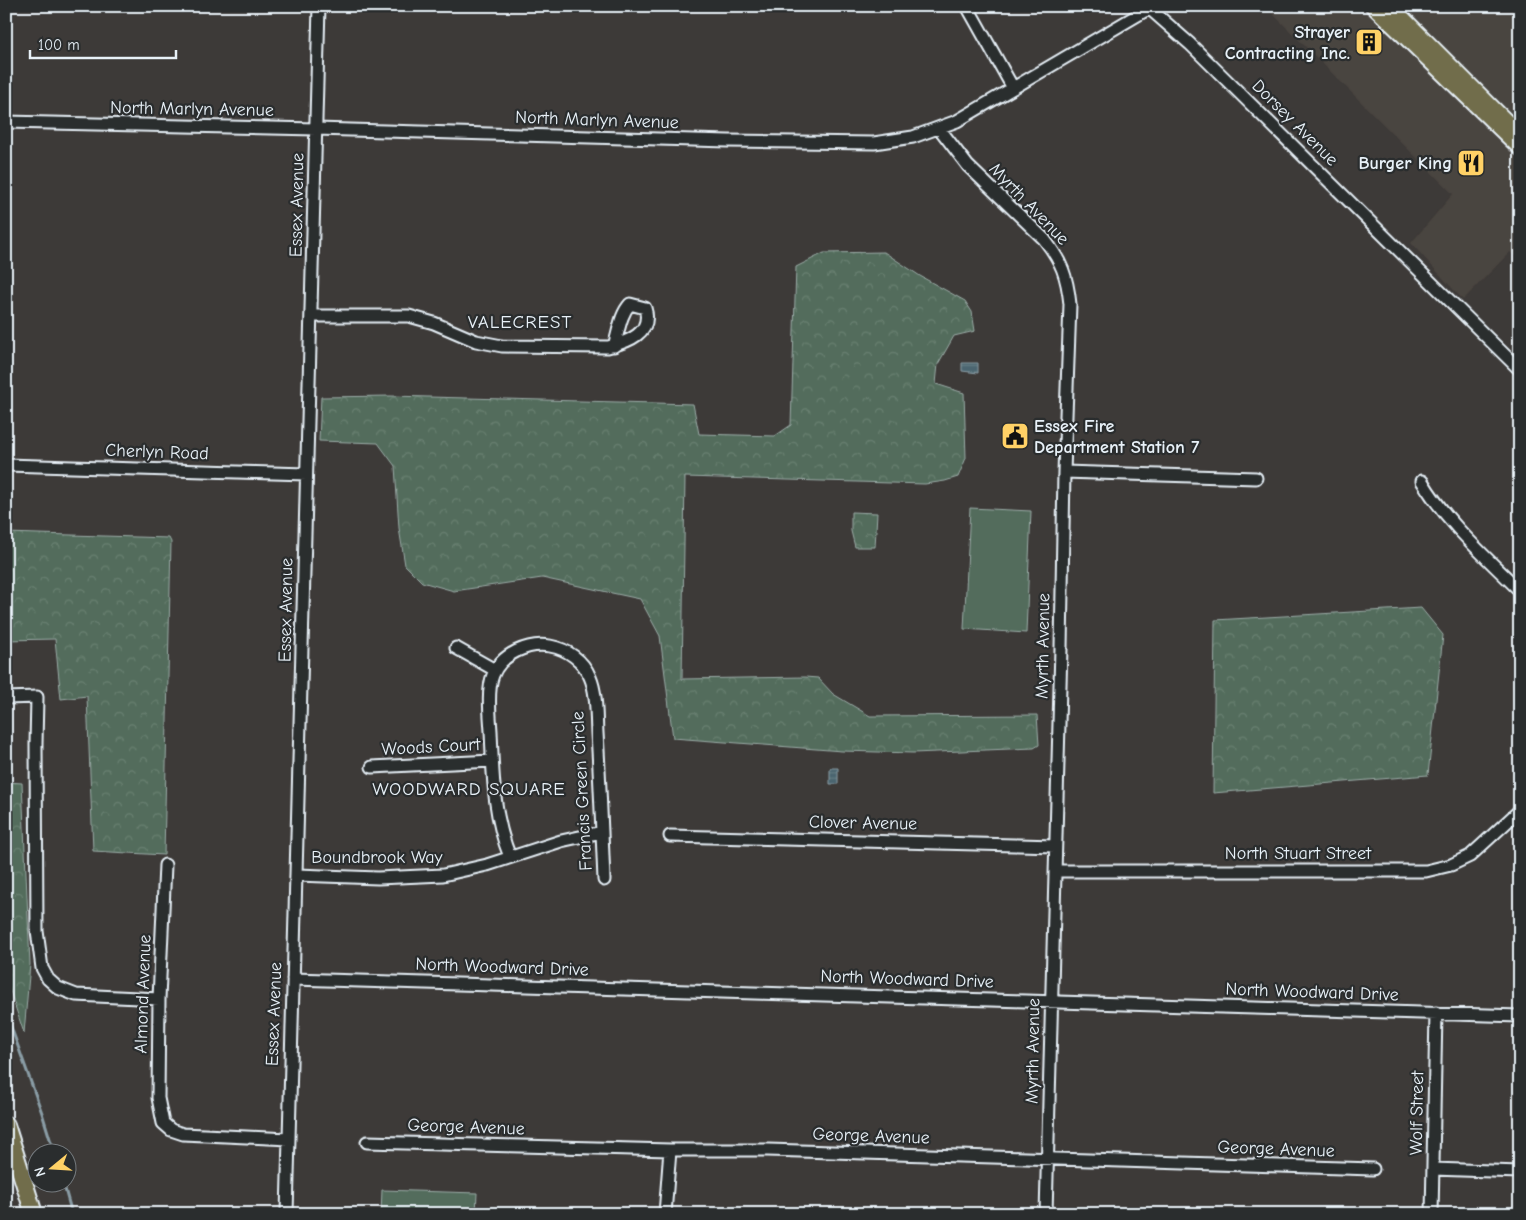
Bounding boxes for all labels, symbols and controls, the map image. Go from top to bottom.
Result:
place label: Strayer Contracting Inc. [1225,22,1351,64]
building icon: Strayer Contracting Inc. [1354,27,1384,57]
scale bar [30,28,176,60]
text: 100 m [38,36,80,54]
street label: Dorsey Avenue [1248,76,1342,170]
street label: North Marlyn Avenue [110,97,274,121]
street label: North Marlyn Avenue [515,107,679,133]
restaurant icon: Burger King [1456,148,1486,178]
street label: Essex Avenue [286,153,308,257]
place label: Burger King [1358,153,1452,174]
street label: Myrth Avenue [985,159,1073,249]
district label: VALECREST [468,311,572,333]
place label: Essex Fire Department Station 7 [1034,416,1199,458]
public building icon: Essex Fire Department Station 7 [1000,421,1030,451]
street label: Cherlyn Road [105,440,209,464]
street label: Essex Avenue [275,558,297,662]
street label: Myrth Avenue [1032,593,1054,699]
street label: Francis Green Circle [567,711,597,871]
street label: Woods Court [381,734,482,760]
district label: WOODWARD SQUARE [372,778,566,800]
street label: Clover Avenue [809,812,917,834]
street label: North Stuart Street [1225,843,1372,864]
street label: Boundbrook Way [311,847,444,868]
street label: Almond Avenue [130,934,156,1054]
street label: North Woodward Drive [415,953,589,981]
street label: Essex Avenue [262,962,286,1066]
street label: North Woodward Drive [820,965,994,993]
street label: North Woodward Drive [1225,978,1399,1006]
street label: Myrth Avenue [1022,998,1044,1104]
street label: Wolf Street [1406,1070,1428,1155]
street label: George Avenue [407,1114,525,1140]
street label: George Avenue [812,1123,930,1149]
street label: George Avenue [1217,1136,1335,1162]
north arrow [28,1142,78,1192]
text: N [31,1165,50,1179]

